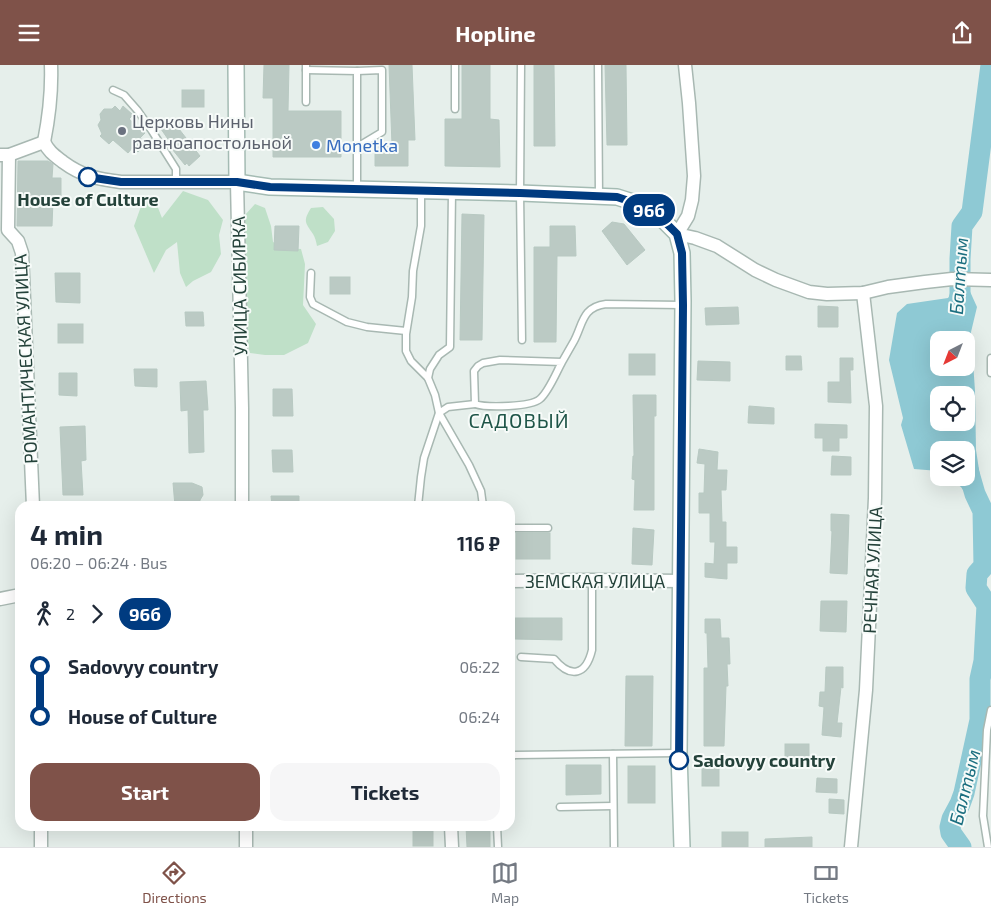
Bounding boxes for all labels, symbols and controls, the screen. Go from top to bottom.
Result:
icon: menu [15,19,43,47]
icon: share [948,19,976,47]
text: Hopline [455,20,536,46]
place label: Церковь Нины равноапостольной [132,110,292,153]
marker: Церковь Нины равноапостольной [116,125,128,137]
place label: Monetka [326,134,398,156]
marker: Monetka [310,139,322,151]
marker: House of Culture [78,167,98,187]
place label: House of Culture [17,188,159,210]
line badge: 96б [620,194,678,226]
text: 96б [633,199,665,221]
street label: УЛИЦА СИБИРКА [227,215,251,356]
water label: Балтым [944,237,972,315]
street label: РОМАНТИЧЕСКАЯ УЛИЦА [8,253,41,465]
north arrow [930,331,975,376]
map controls [930,331,975,486]
button: locate [930,386,975,431]
district label: САДОВЫЙ [468,408,570,432]
button: layers [930,441,975,486]
street label: РЕЧНАЯ УЛИЦА [858,505,886,634]
text: 4 min [30,517,103,551]
text: 116 ₽ [457,532,500,555]
text: 06:20 – 06:24 · Bus [30,553,167,572]
street label: ЗЕМСКАЯ УЛИЦА [525,570,666,592]
icon: walk [30,600,58,628]
icon: forward [83,600,111,628]
text: 96б [129,603,161,625]
text: 2 [66,604,75,623]
text: Sadovyy country [68,655,218,678]
text: 06:22 [459,657,500,676]
text: House of Culture [68,705,217,728]
text: 06:24 [459,707,500,726]
water label: Балтым [943,747,985,827]
place label: Sadovyy country [693,749,836,771]
marker: Sadovyy country [669,750,689,770]
button: Start [30,763,260,821]
button: Tickets [270,763,500,821]
tab: Directions [142,859,207,906]
tab: Map [491,859,519,906]
tab: Tickets [803,859,849,906]

